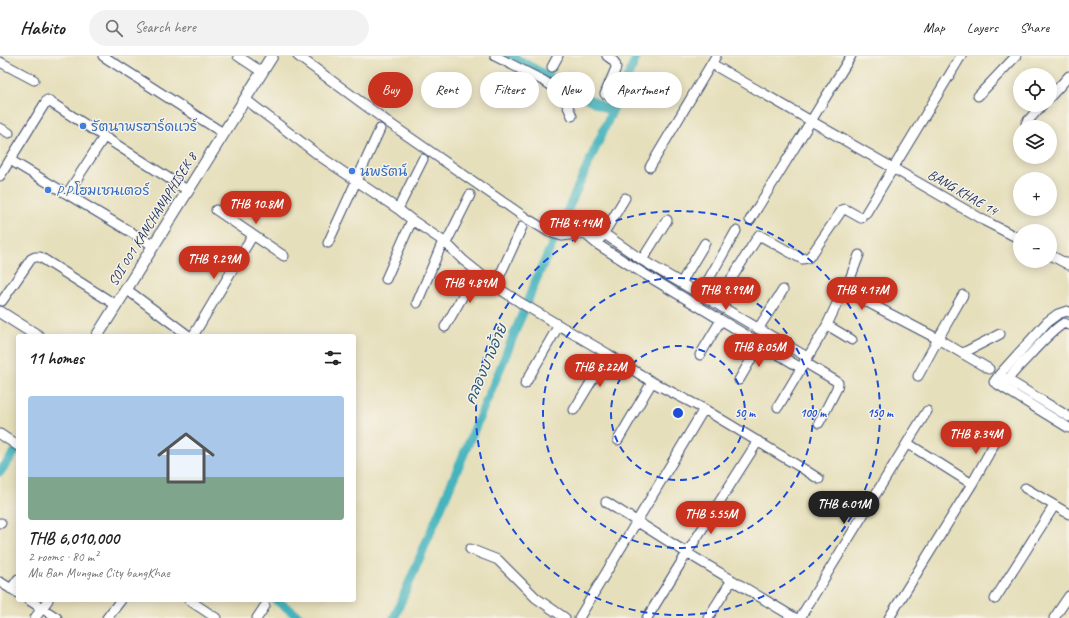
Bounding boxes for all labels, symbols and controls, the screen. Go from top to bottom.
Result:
search box [89,10,369,46]
text: Habito [20,16,65,40]
icon: search [103,17,125,39]
text: Search here [135,18,196,37]
text: Map [923,19,945,36]
text: Layers [967,19,998,36]
text: Share [1020,19,1049,36]
map controls [1013,68,1057,268]
button: locate [1013,68,1057,112]
chip: Buy [368,72,413,108]
chip: Rent [421,72,472,108]
chip: Filters [480,72,539,108]
chip: New [547,72,595,108]
chip: Apartment [603,72,682,108]
place label: รัตนาพรฮาร์ดแวร์ [91,117,198,135]
button: layers [1013,120,1057,164]
marker: รัตนาพรฮาร์ดแวร์ [78,121,88,131]
street label: SOI 001 KANCHANAPHISEK 8 [104,148,201,289]
place label: นพรัตน์ [360,162,408,180]
marker: นพรัตน์ [347,166,357,176]
street label: BANG KHAE 14 [925,166,1002,220]
button: + [1013,172,1057,216]
place label: P.P.โฮมเซนเตอร์ [56,181,150,199]
marker: P.P.โฮมเซนเตอร์ [43,185,53,195]
pin: THB 10.8M [210,191,302,225]
text: THB 10.8M [230,196,282,212]
pin: THB 4.14M [529,210,621,244]
text: THB 4.14M [549,215,601,231]
button: − [1013,224,1057,268]
pin: THB 9.29M [168,246,260,280]
text: THB 9.29M [188,251,240,267]
pin: THB 4.89M [424,270,516,304]
text: THB 4.89M [444,275,496,291]
pin: THB 9.99M [680,277,772,311]
pin: THB 4.17M [816,277,908,311]
text: THB 9.99M [700,282,752,298]
text: THB 4.17M [836,282,888,298]
water label: คลองบางอ้าย [460,320,512,407]
pin: THB 8.05M [713,334,805,368]
text: THB 8.05M [733,339,785,355]
icon: filters [322,347,344,369]
text: 11 homes [28,348,84,369]
pin: THB 8.22M [554,354,646,388]
text: THB 8.22M [574,359,626,375]
text: 50 m [735,405,756,421]
text: 100 m [800,405,827,421]
text: 150 m [867,405,894,421]
centre of rings [671,406,685,420]
pin: THB 8.34M [930,421,1022,455]
icon: home [150,422,222,494]
text: THB 8.34M [950,426,1002,442]
pin: THB 6.01M [798,491,890,525]
text: THB 6.01M [817,496,871,512]
pin: THB 5.55M [665,501,757,535]
text: THB 5.55M [685,506,737,522]
text: THB 6,010,000 [28,528,119,549]
text: 2 rooms · 80 m² [28,549,98,565]
text: Mu Ban Mungme City bangKhae [28,565,170,581]

